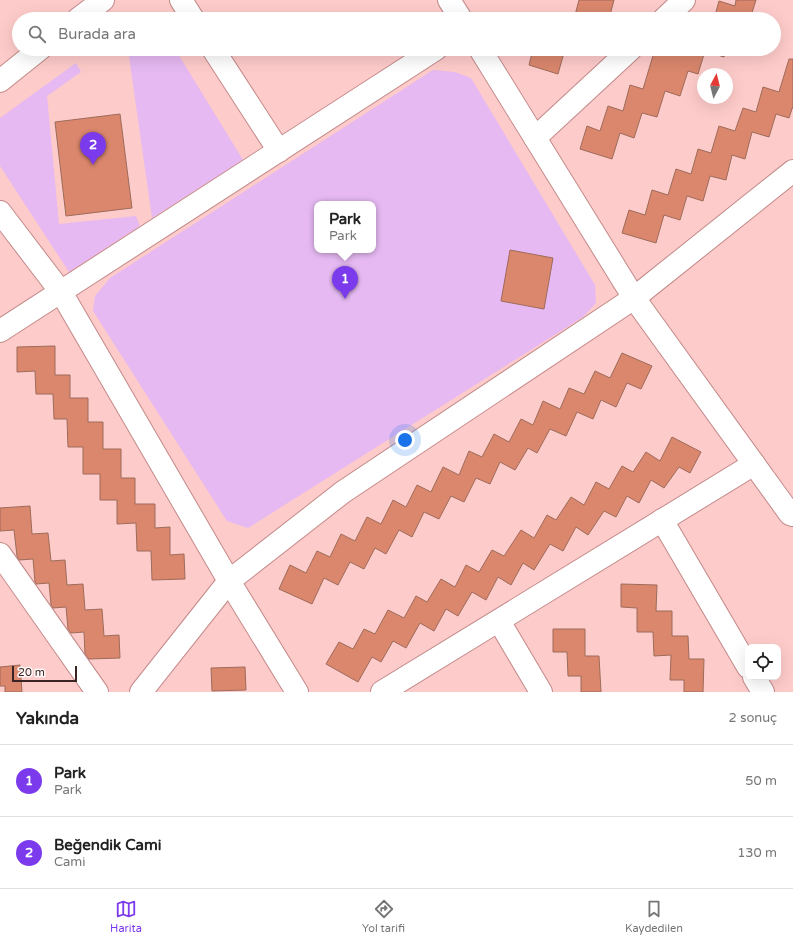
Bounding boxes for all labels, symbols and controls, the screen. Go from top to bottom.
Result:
search box [12,12,781,56]
icon: search [26,23,48,45]
text: Burada ara [58,25,136,43]
north arrow [697,68,733,104]
pin: 2 [80,132,106,165]
popup [314,201,376,253]
text: Park [329,210,361,228]
text: Park [329,228,357,244]
pin: 1 [332,266,358,299]
your location [395,430,415,450]
map controls [745,644,781,680]
button: locate [745,644,781,680]
scale bar [12,664,77,683]
text: 20 m [18,666,45,679]
text: Yakında [16,708,79,729]
text: 2 sonuç [729,710,777,726]
text: Park [54,764,86,782]
text: 1 [25,773,33,789]
text: 50 m [745,773,777,789]
text: Park [54,782,82,798]
text: Beğendik Cami [54,836,162,854]
text: 2 [25,845,33,861]
text: 130 m [737,845,777,861]
text: Cami [54,854,86,870]
tab: Harita [110,898,142,935]
tab: Yol tarifi [362,898,405,935]
tab: Kaydedilen [625,898,683,935]

